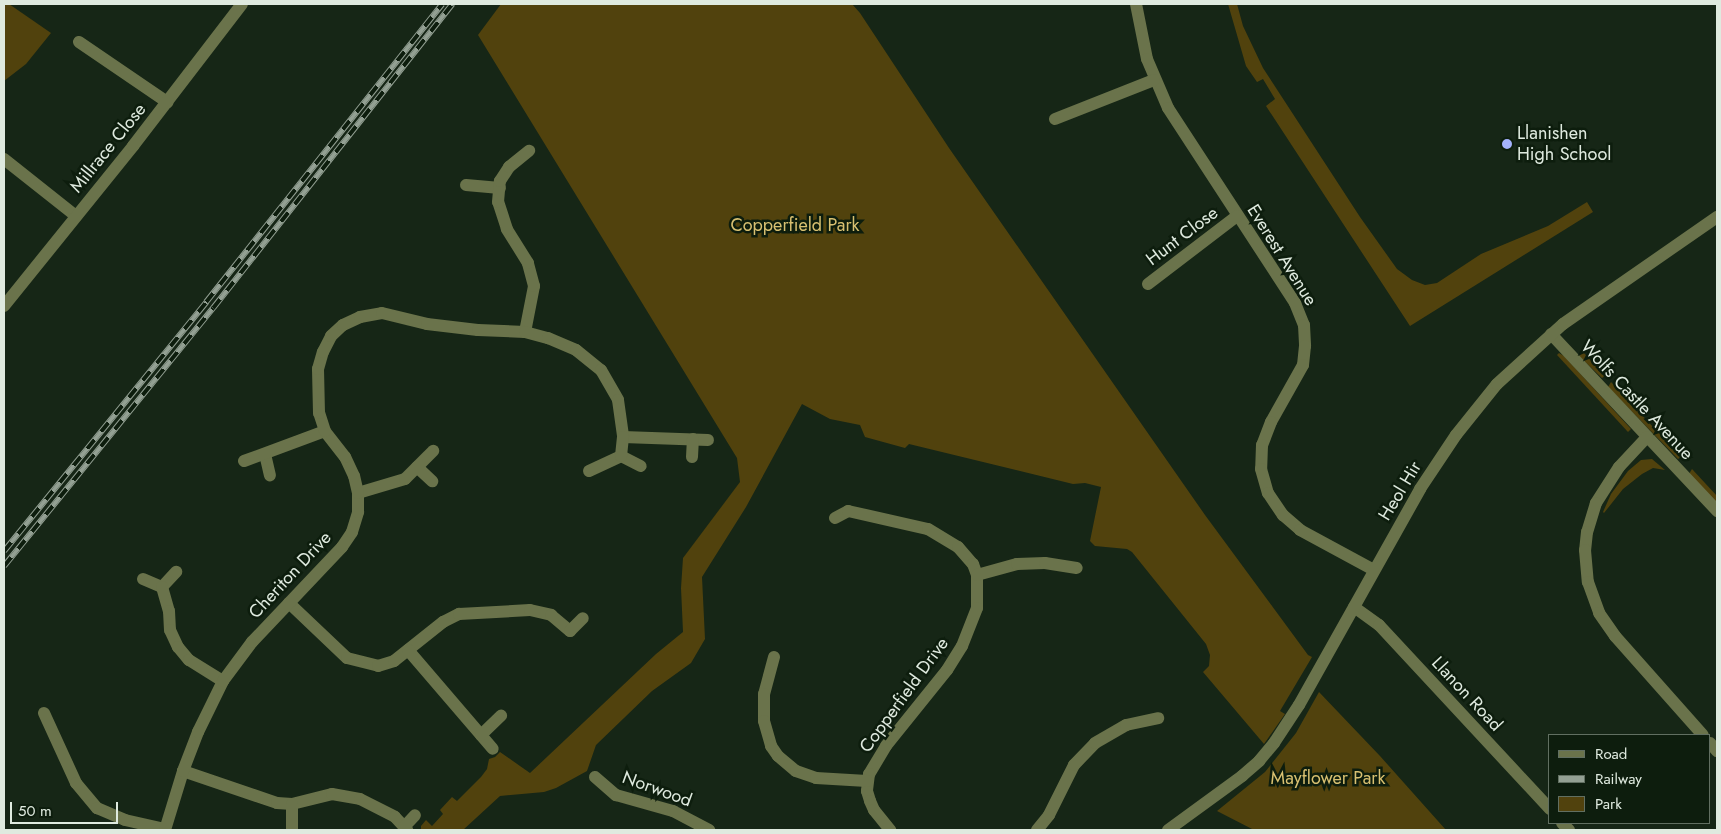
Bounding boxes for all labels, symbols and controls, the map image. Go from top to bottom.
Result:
street label: Millrace Close [65,99,151,197]
place label: Llanishen High School [1517,123,1611,166]
marker: Llanishen High School [1501,138,1513,150]
street label: Everest Avenue [1242,200,1322,310]
street label: Hunt Close [1142,202,1222,270]
park label: Copperfield Park [730,214,860,236]
street label: Wolfs Castle Avenue [1576,336,1698,464]
street label: Heol Hir [1374,457,1426,525]
street label: Cheriton Drive [244,527,336,623]
street label: Copperfield Drive [855,633,953,757]
street label: Llanon Road [1427,652,1507,736]
legend [1548,734,1711,824]
text: Road [1595,743,1627,765]
street label: Norwood [619,766,695,812]
park label: Mayflower Park [1271,767,1385,789]
text: Railway [1595,768,1642,790]
scale bar [12,792,120,824]
text: Park [1595,793,1622,815]
text: 50 m [18,800,52,822]

